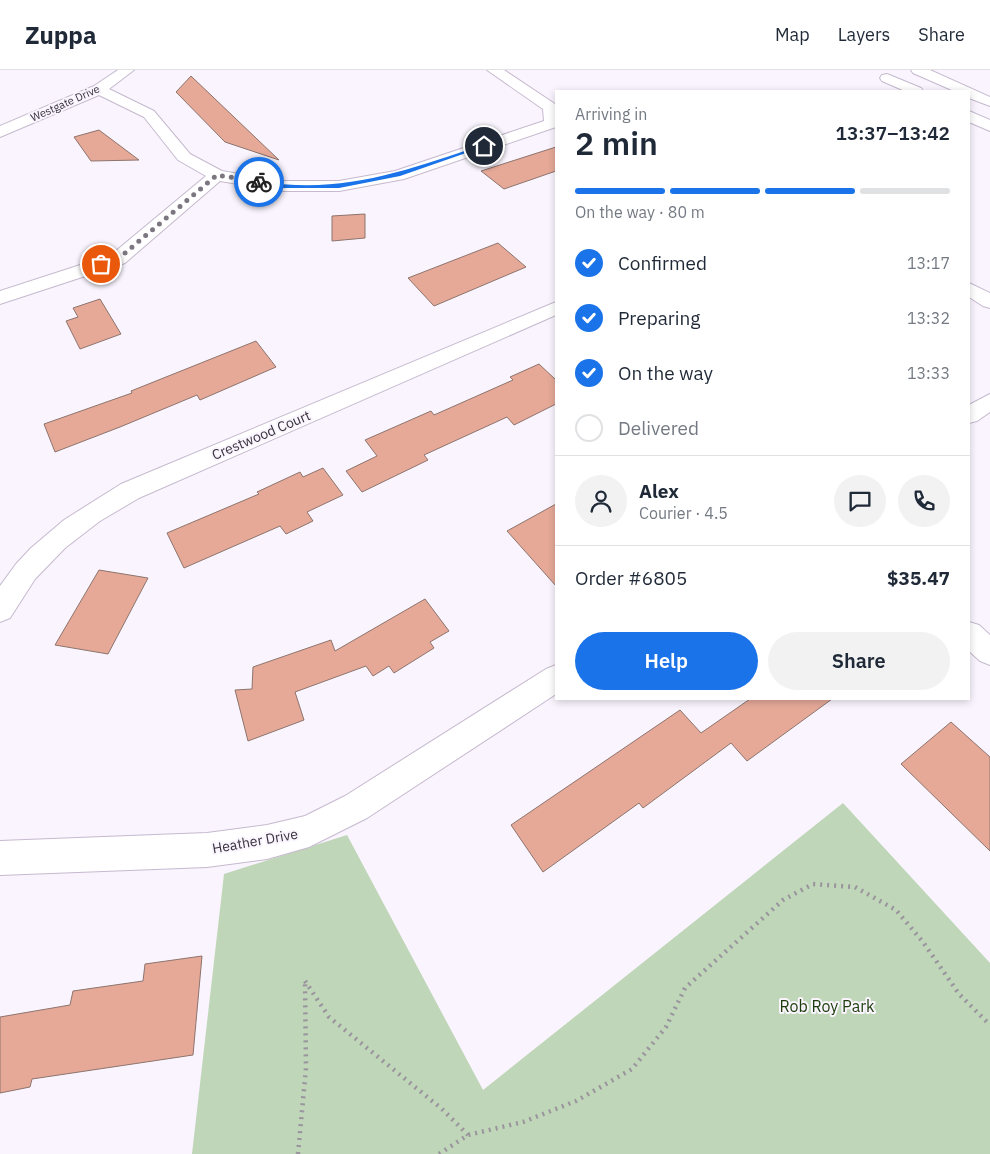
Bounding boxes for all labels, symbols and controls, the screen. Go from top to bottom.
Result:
text: Zuppa [25,19,97,51]
text: Map [775,23,810,46]
text: Layers [838,23,890,46]
text: Share [918,23,965,46]
street label: Westgate Drive [28,81,102,125]
text: Arriving in [575,104,647,124]
text: 13:37–13:42 [836,121,950,145]
text: 2 min [575,122,658,164]
pin [463,125,505,167]
icon: home [470,132,498,160]
courier [234,157,284,207]
icon: bike [245,168,273,196]
text: On the way · 80 m [575,202,705,222]
pin [80,243,122,285]
icon: check [575,249,603,277]
icon: bag [87,250,115,278]
text: Confirmed [618,251,707,275]
text: 13:17 [907,253,950,273]
icon: check [575,304,603,332]
text: Preparing [618,306,700,330]
text: 13:32 [907,308,950,328]
icon: check [575,359,603,387]
text: On the way [618,361,713,385]
text: 13:33 [907,363,950,383]
street label: Crestwood Court [209,406,313,464]
text: Delivered [618,416,699,440]
button: person [575,475,627,527]
button: chat [834,475,886,527]
button: phone [898,475,950,527]
text: Alex [639,479,679,503]
text: Courier · 4.5 [639,503,728,523]
text: Order #6805 [575,566,687,590]
text: $35.47 [887,566,950,590]
button: Help [575,632,758,690]
button: Share [768,632,950,690]
street label: Heather Drive [211,825,299,857]
park label: Rob Roy Park [779,996,875,1016]

